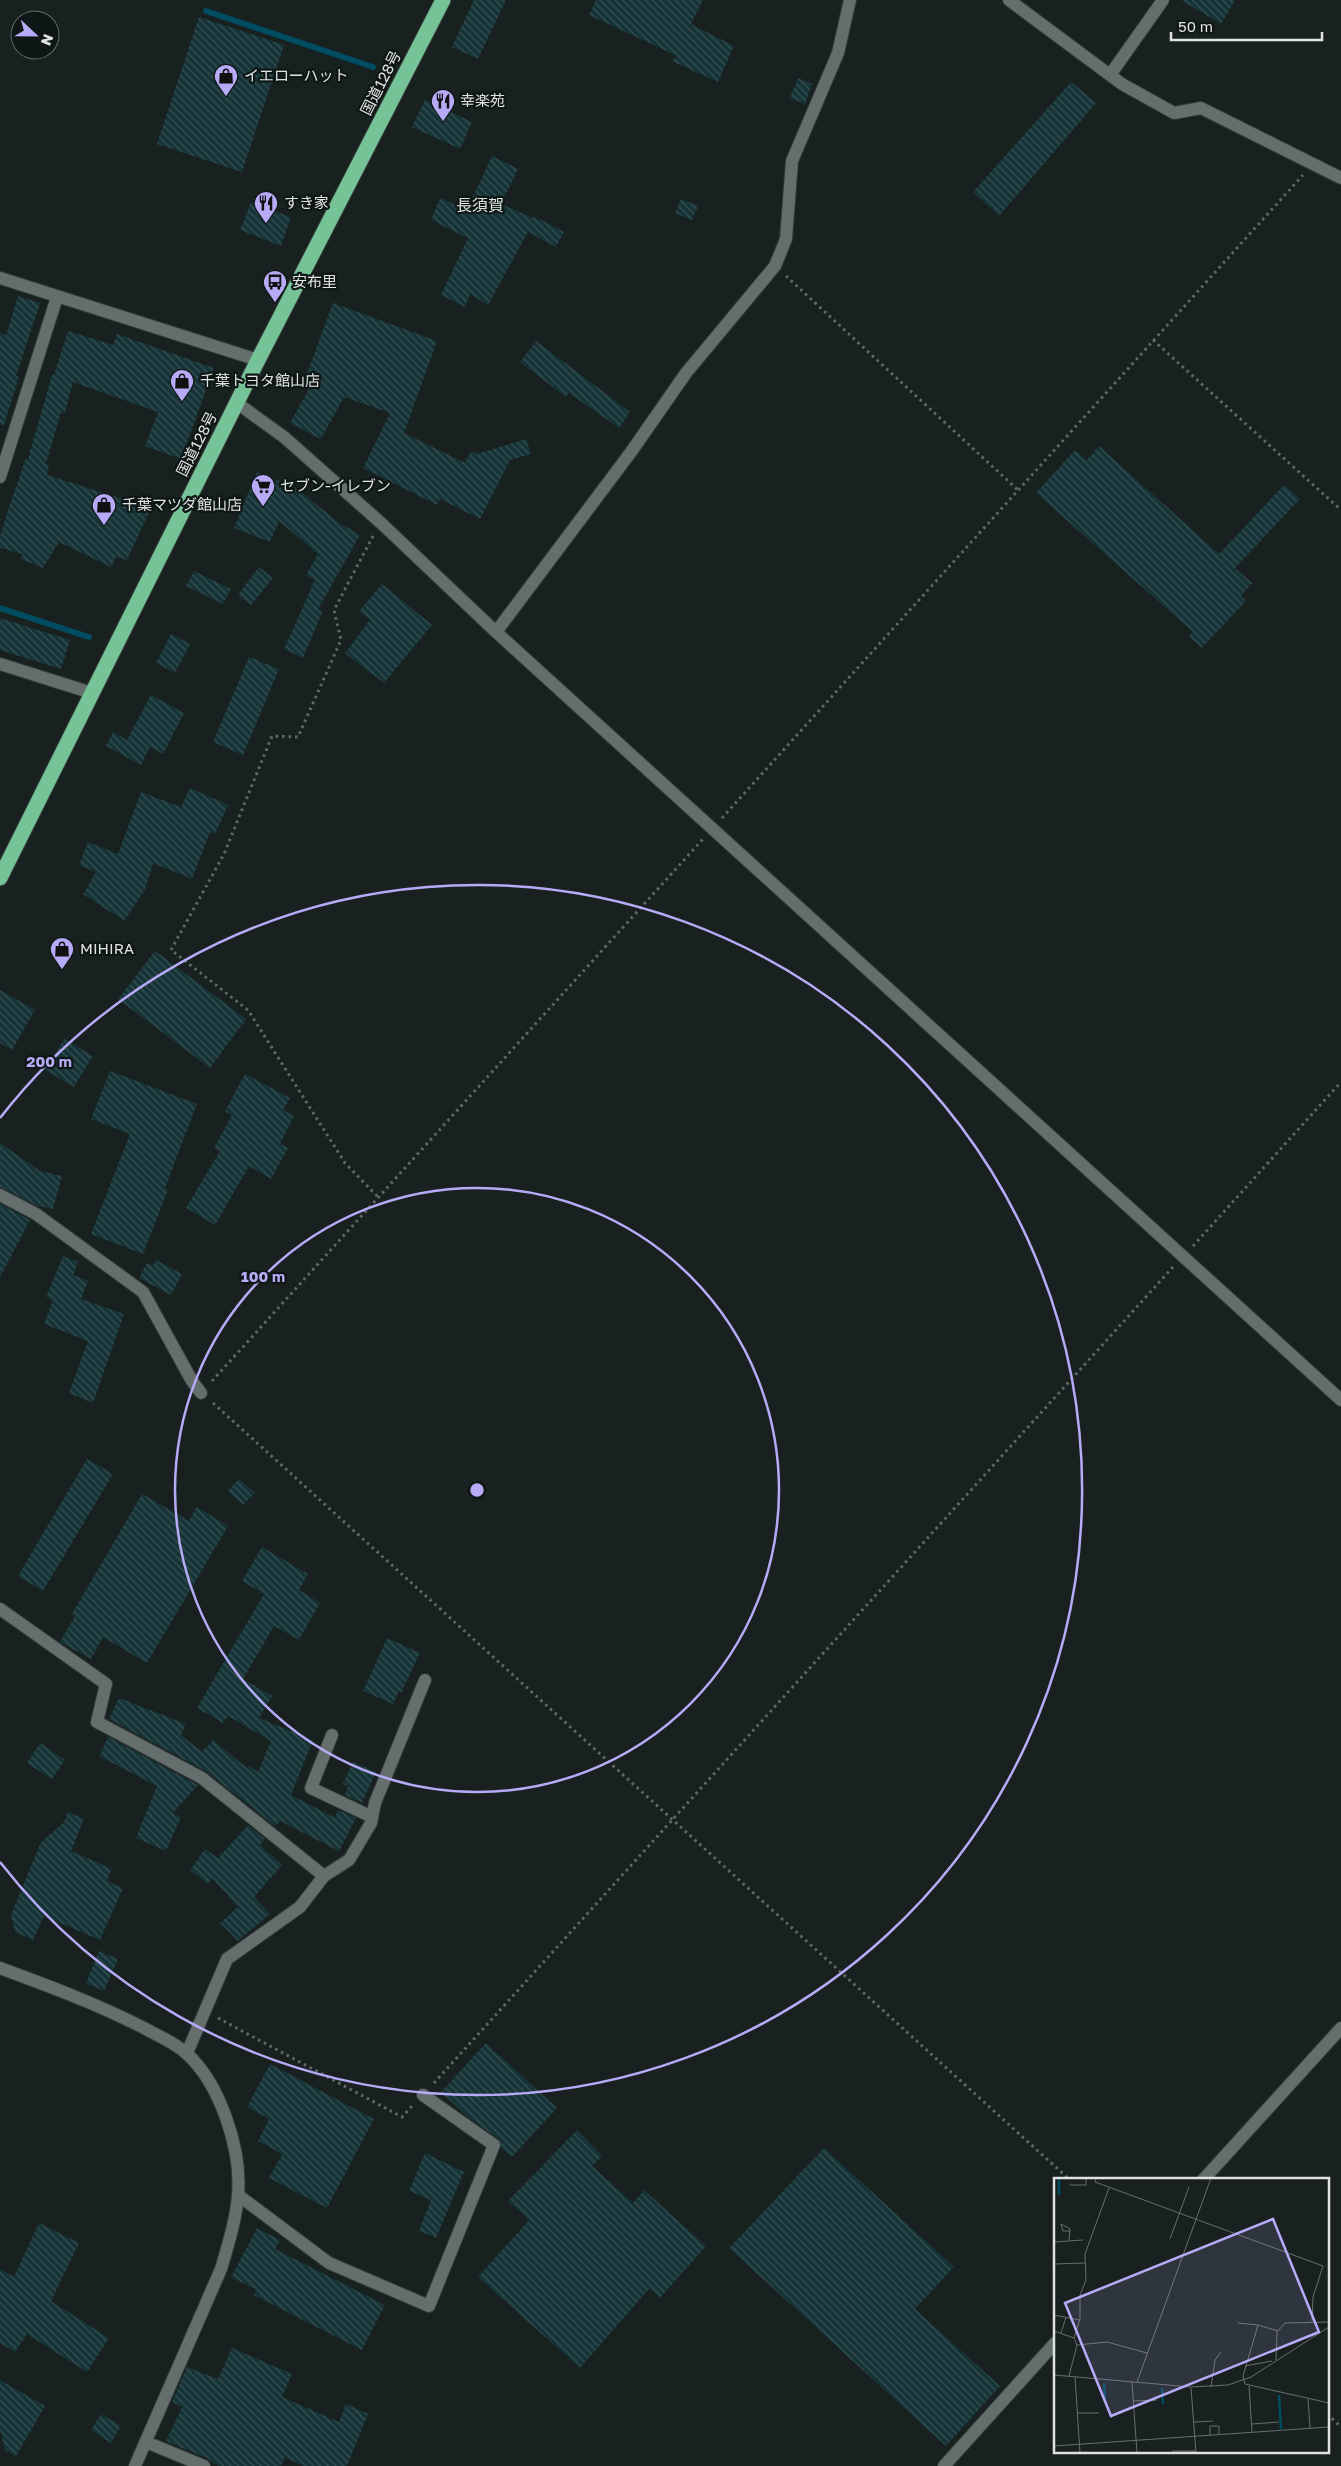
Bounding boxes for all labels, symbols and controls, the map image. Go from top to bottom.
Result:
north arrow [10,10,60,60]
scale bar [1171,10,1322,42]
text: 50 m [1178,17,1213,35]
text: N [38,32,57,48]
street label: 国道128号 [356,47,404,118]
shop icon: イエローハット [213,63,239,97]
place label: イエローハット [244,66,349,84]
restaurant icon: 幸楽苑 [430,88,456,122]
place label: 幸楽苑 [460,91,505,109]
restaurant icon: すき家 [253,190,279,224]
place label: すき家 [284,193,329,211]
district label: 長須賀 [456,195,504,215]
bus stop icon: 安布里 [262,269,288,303]
place label: 安布里 [292,272,337,290]
shop icon: 千葉トヨタ館山店 [169,368,195,402]
place label: 千葉トヨタ館山店 [200,371,320,389]
street label: 国道128号 [172,408,220,479]
supermarket icon: セブン-イレブン [250,473,276,507]
place label: セブン-イレブン [280,476,391,494]
shop icon: 千葉マツダ館山店 [91,492,117,526]
place label: 千葉マツダ館山店 [122,495,242,513]
shop icon: MIHIRA [49,936,75,970]
place label: MIHIRA [80,939,134,957]
text: 200 m [26,1052,72,1070]
text: 100 m [241,1267,285,1285]
centre of rings [468,1481,486,1499]
inset map [1054,2178,1328,2454]

